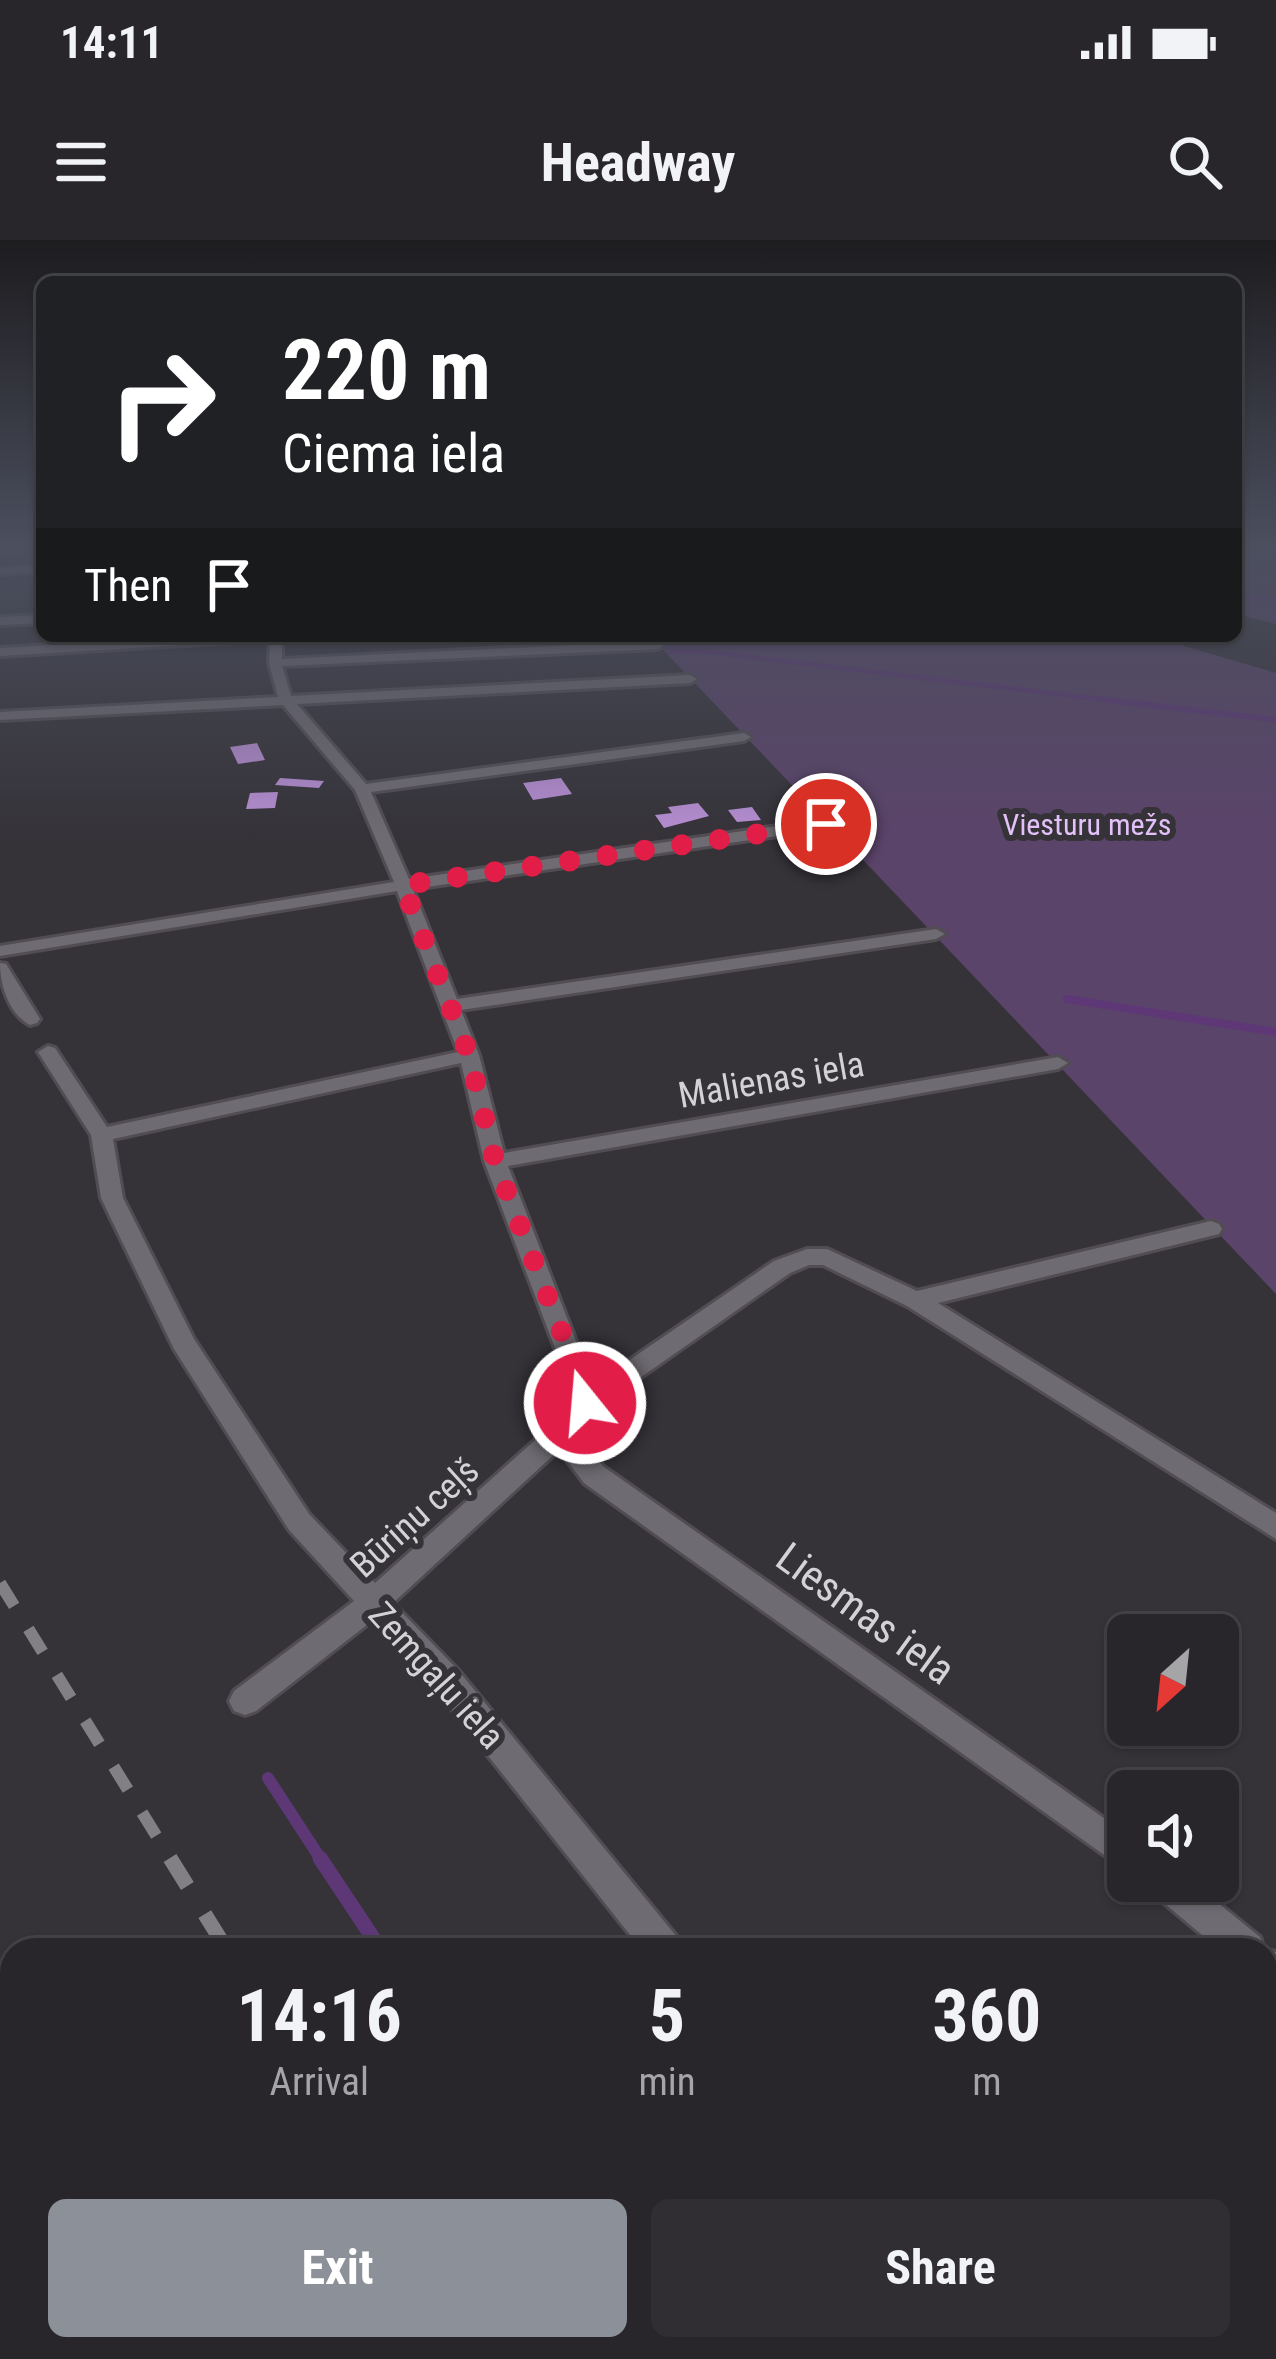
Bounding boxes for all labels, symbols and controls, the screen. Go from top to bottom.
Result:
text: 14:11 [60,16,163,69]
icon: menu [48,129,114,195]
icon: search [1162,129,1228,195]
text: Headway [541,131,735,194]
text: 220 m [282,321,491,420]
icon: right [84,324,240,480]
text: Ciema iela [282,422,505,485]
icon: arrive [196,552,262,618]
text: Then [84,559,172,612]
pin [775,773,877,875]
icon: arrive [793,791,859,857]
park label: Viesturu mežs [1003,807,1171,842]
street label: Malienas iela [675,1043,867,1117]
position arrow [522,1340,648,1466]
street label: Būriņu ceļš [342,1449,488,1587]
street label: Liesmas iela [767,1532,964,1694]
street label: Zemgaļu iela [359,1594,513,1758]
north arrow [1107,1614,1239,1746]
map controls [1107,1614,1239,1902]
button: sound [1107,1770,1239,1902]
text: 14:16 [237,1974,402,2059]
text: 5 [649,1974,685,2059]
text: 360 [932,1974,1041,2059]
text: Arrival [270,2059,369,2105]
text: min [638,2059,696,2105]
text: m [972,2059,1002,2105]
button: Exit [48,2199,627,2337]
button: Share [651,2199,1230,2337]

